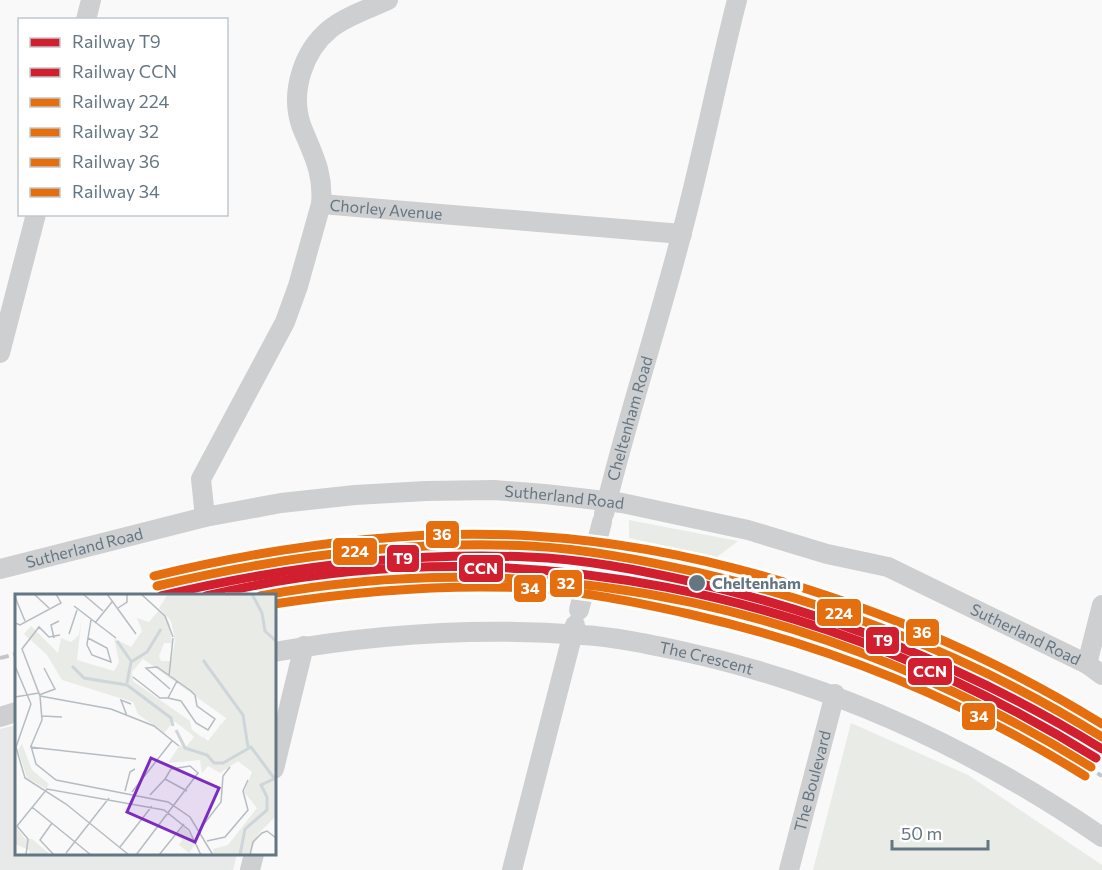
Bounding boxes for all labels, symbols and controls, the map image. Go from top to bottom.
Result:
legend [18,18,228,216]
text: Railway T9 [72,30,161,52]
text: Railway CCN [72,60,177,82]
text: Railway 224 [72,90,169,112]
text: Railway 32 [72,120,159,142]
text: Railway 36 [72,150,160,172]
text: Railway 34 [72,180,160,202]
street label: Chorley Avenue [329,195,443,223]
street label: Cheltenham Road [603,354,656,483]
street label: Sutherland Road [504,481,625,512]
line badge: 36 [425,520,460,549]
street label: Sutherland Road [24,523,145,571]
text: 36 [432,524,452,543]
line badge: 224 [332,537,378,566]
text: 224 [341,541,369,560]
line badge: T9 [386,544,420,573]
text: T9 [393,548,413,567]
line badge: CCN [458,554,504,583]
text: CCN [464,558,498,577]
line badge: 32 [549,569,583,598]
text: 32 [557,573,575,592]
marker: Cheltenham [687,573,707,593]
place label: Cheltenham [712,573,801,592]
line badge: 34 [513,574,547,603]
text: 34 [520,578,540,597]
inset map [15,594,276,855]
line badge: 224 [816,598,862,627]
street label: Sutherland Road [968,599,1084,669]
text: 224 [825,603,853,622]
line badge: 36 [905,618,940,647]
text: 36 [912,622,932,641]
line badge: T9 [865,626,900,655]
text: T9 [873,630,893,649]
street label: The Crescent [658,637,756,678]
line badge: CCN [907,657,953,686]
text: CCN [913,661,947,680]
line badge: 34 [961,702,996,731]
text: 34 [969,706,989,725]
street label: The Boulevard [789,728,834,834]
scale bar [892,813,988,851]
text: 50 m [901,822,942,844]

